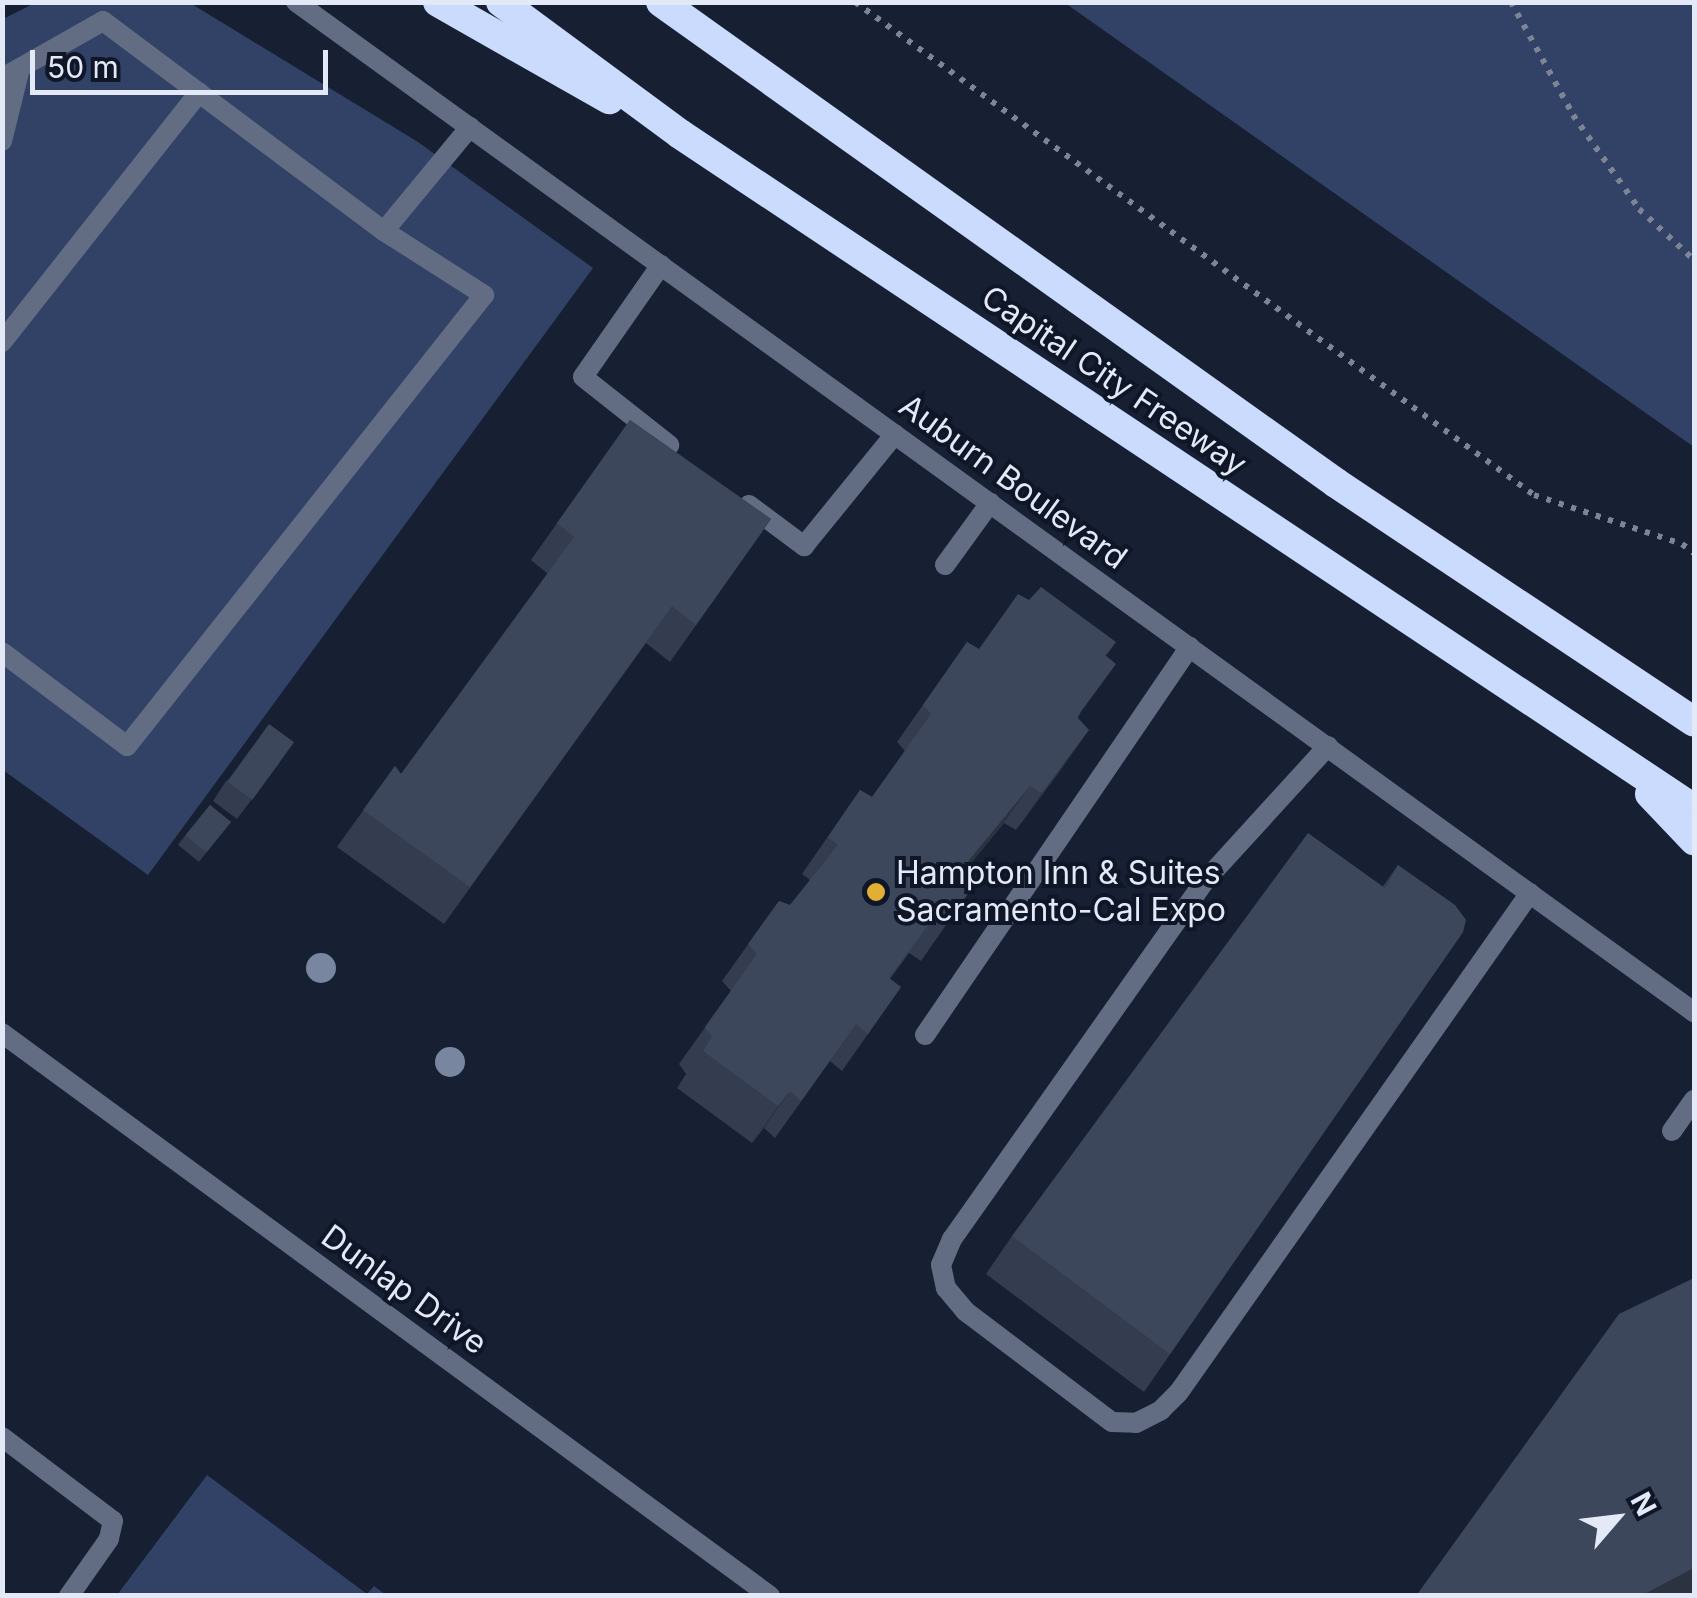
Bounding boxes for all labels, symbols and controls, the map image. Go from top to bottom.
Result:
scale bar [35,30,332,92]
text: 50 m [47,49,119,85]
street label: Capital City Freeway [974,278,1254,484]
street label: Auburn Boulevard [892,387,1134,577]
place label: Hampton Inn & Suites Sacramento-Cal Expo [896,855,1226,930]
marker: Hampton Inn & Suites Sacramento-Cal Expo [865,881,887,903]
street label: Dunlap Drive [314,1217,494,1363]
north arrow [1567,1468,1667,1568]
text: N [1623,1487,1664,1521]

